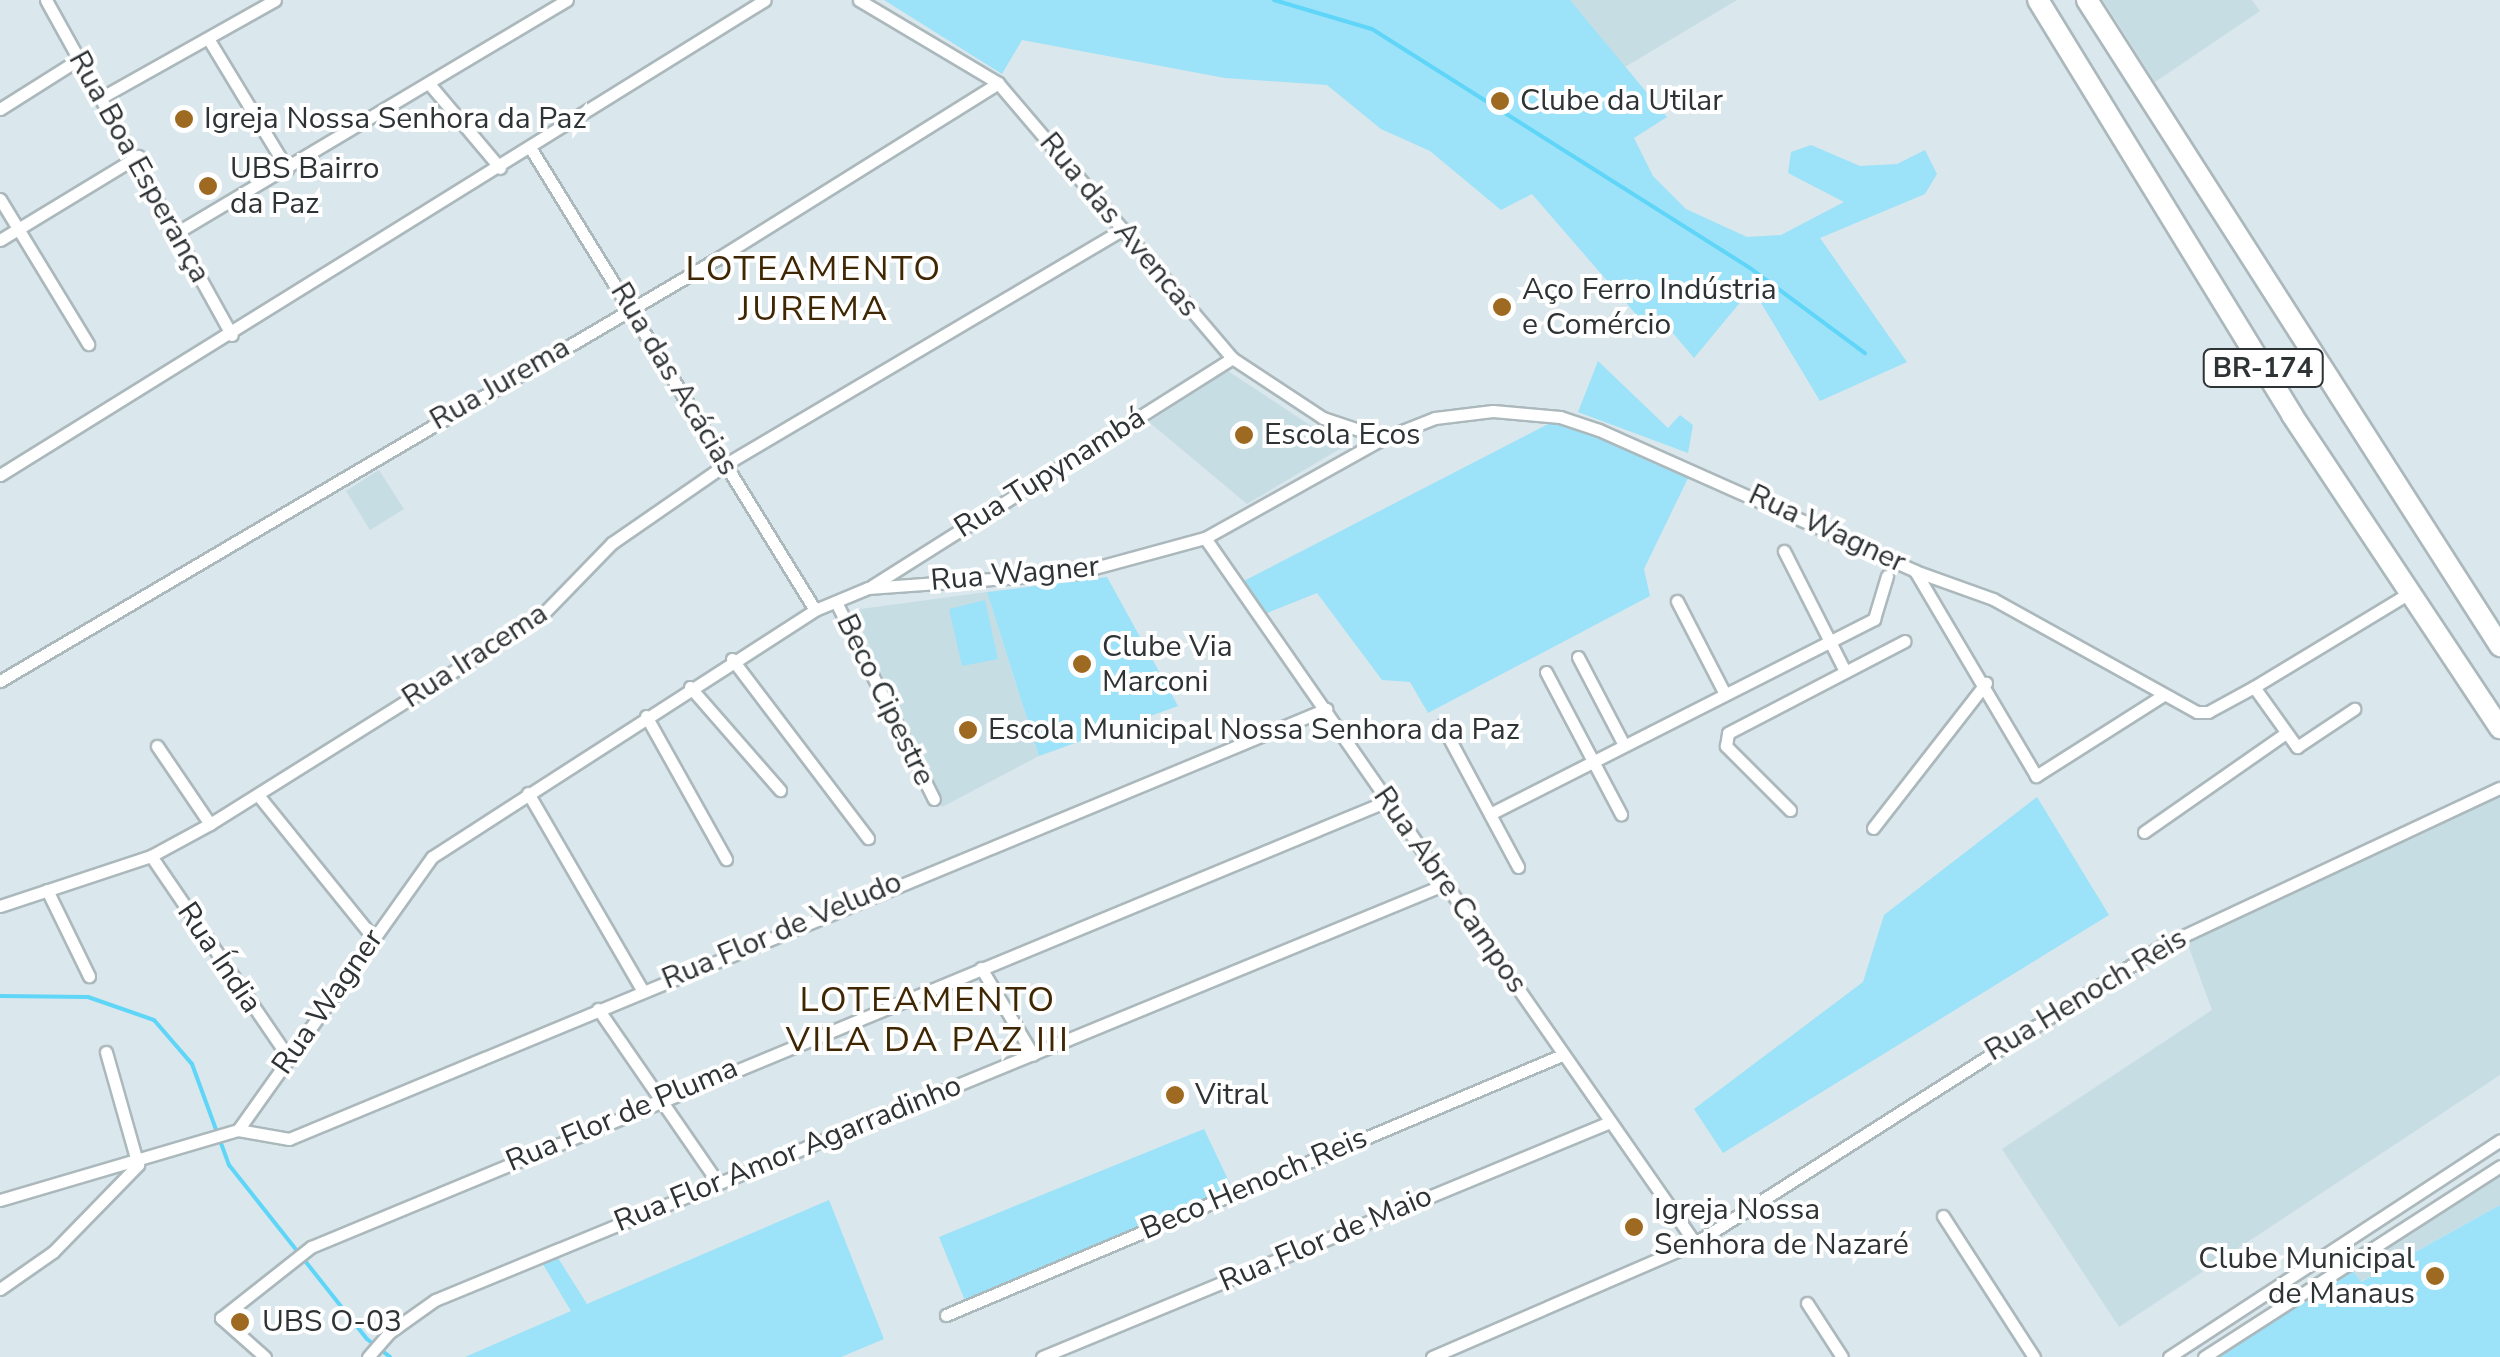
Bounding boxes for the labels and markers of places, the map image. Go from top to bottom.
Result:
place label: Clube da Utilar [1520,83,1723,119]
marker: Clube da Utilar [1489,90,1511,112]
place label: Igreja Nossa Senhora da Paz [204,101,586,137]
marker: Igreja Nossa Senhora da Paz [173,108,195,130]
place label: UBS Bairro da Paz [230,151,379,222]
marker: UBS Bairro da Paz [195,173,221,199]
place label: Aço Ferro Indústria e Comércio [1522,272,1777,342]
marker: Aço Ferro Indústria e Comércio [1491,296,1513,318]
place label: Escola Ecos [1264,417,1421,453]
marker: Escola Ecos [1233,424,1255,446]
place label: Clube Via Marconi [1102,629,1233,700]
marker: Clube Via Marconi [1071,653,1093,675]
place label: Escola Municipal Nossa Senhora da Paz [988,712,1520,748]
marker: Escola Municipal Nossa Senhora da Paz [957,719,979,741]
place label: Vitral [1195,1077,1268,1113]
marker: Vitral [1164,1084,1186,1106]
place label: Igreja Nossa Senhora de Nazaré [1654,1192,1909,1262]
marker: Igreja Nossa Senhora de Nazaré [1623,1216,1645,1238]
place label: Clube Municipal de Manaus [2198,1241,2415,1312]
marker: Clube Municipal de Manaus [2424,1265,2446,1287]
place label: UBS O-03 [262,1304,402,1340]
marker: UBS O-03 [227,1309,253,1335]

